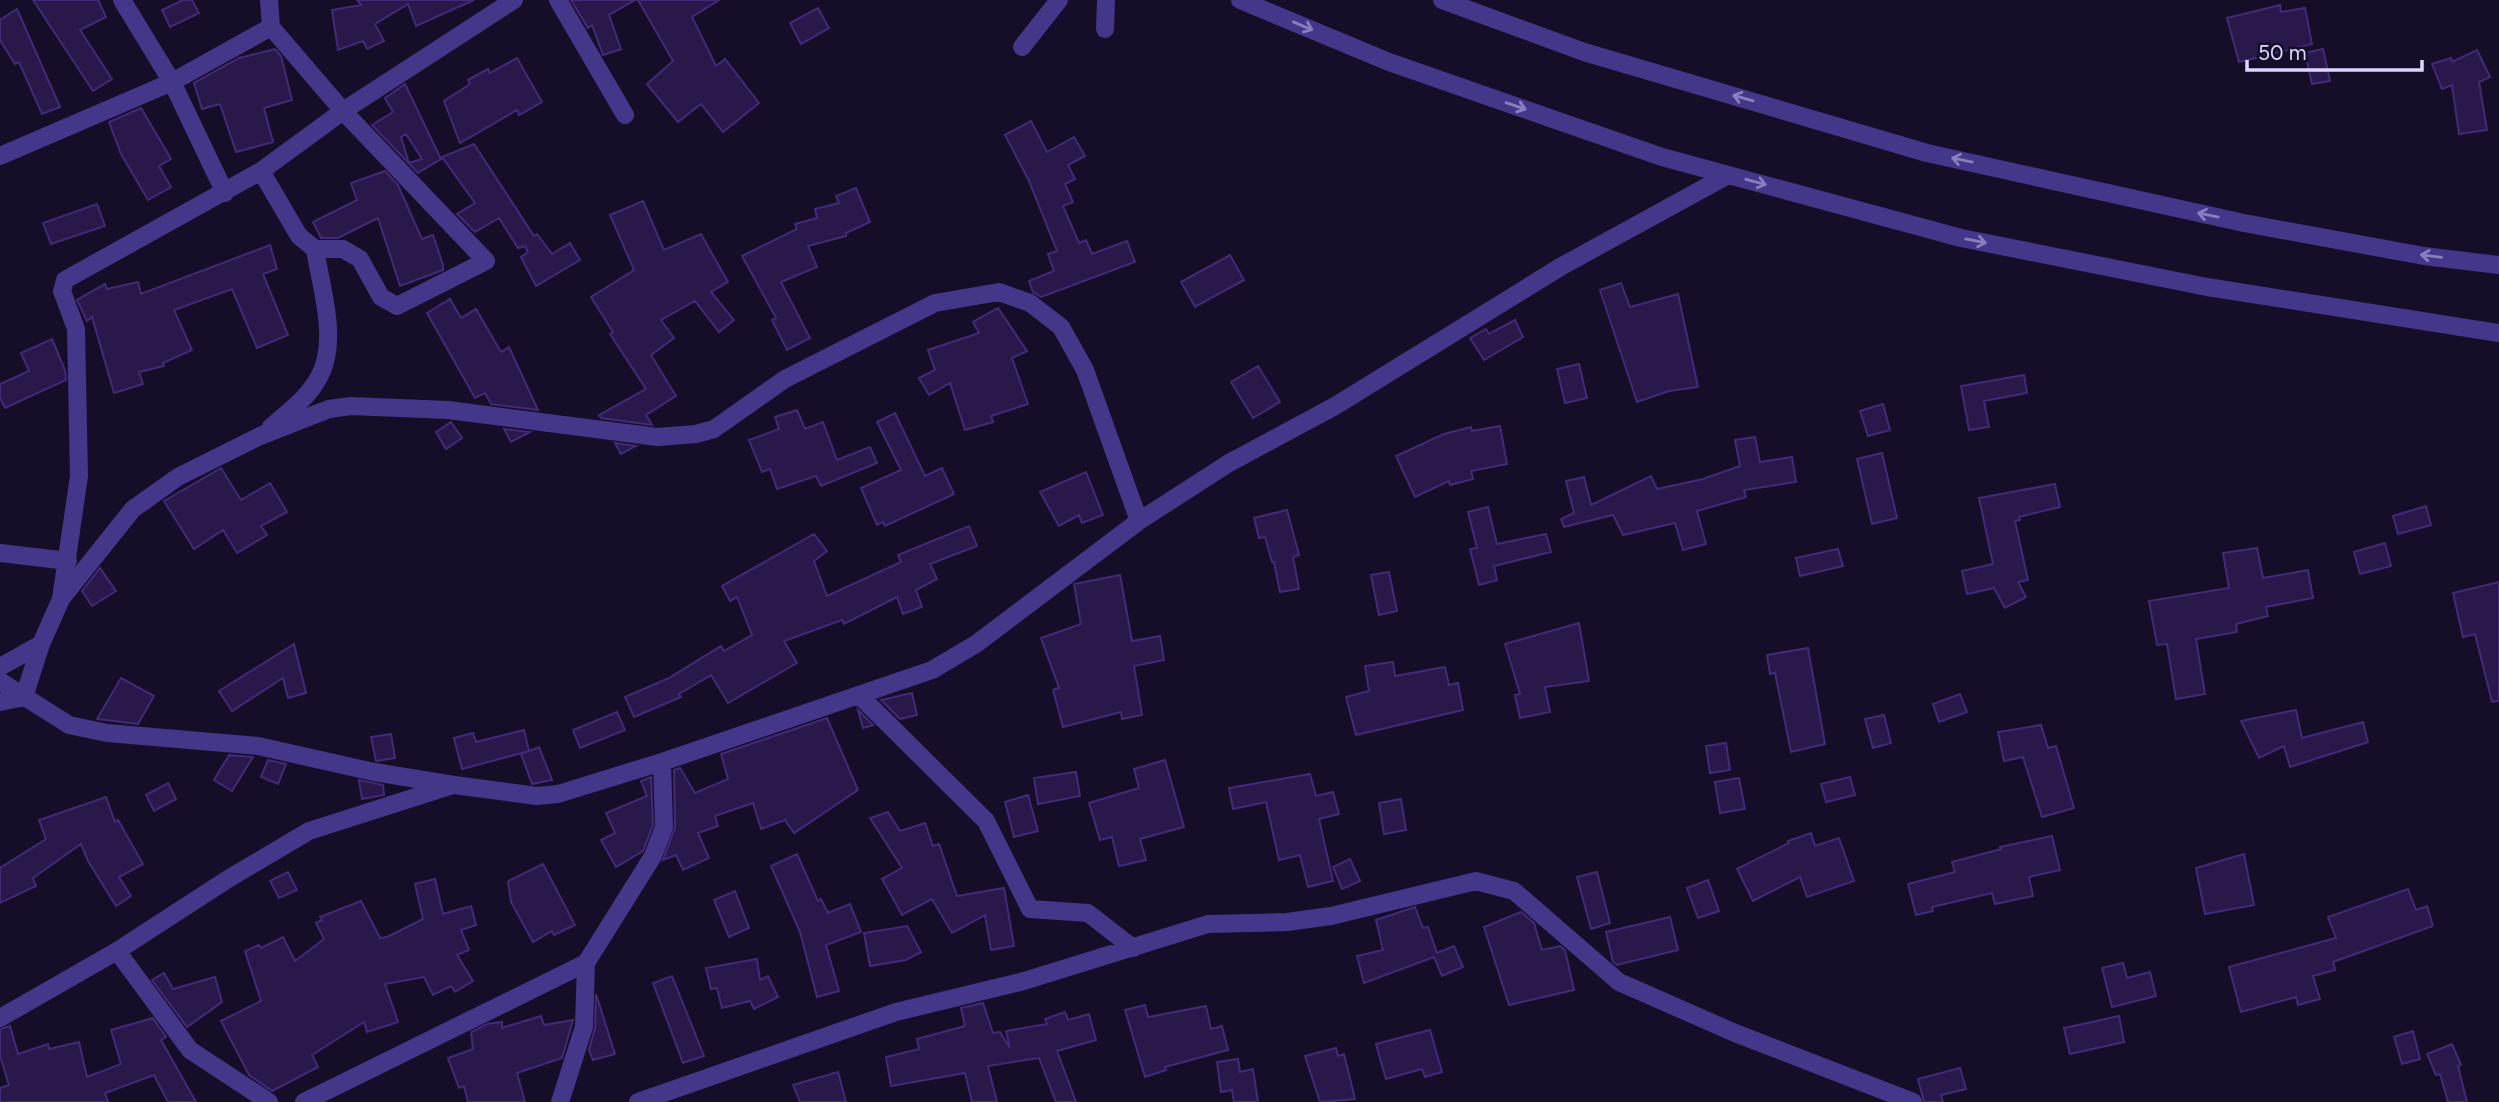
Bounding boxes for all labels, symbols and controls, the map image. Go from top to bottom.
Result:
one-way arrow [1292,21,1313,34]
scale bar [2247,28,2422,72]
text: 50 m [2258,40,2307,65]
one-way arrow [1732,91,1754,104]
one-way arrow [1504,101,1526,113]
one-way arrow [1951,153,1974,167]
one-way arrow [1745,177,1767,190]
one-way arrow [2197,207,2220,221]
one-way arrow [1964,235,1987,249]
one-way arrow [2420,250,2443,263]

